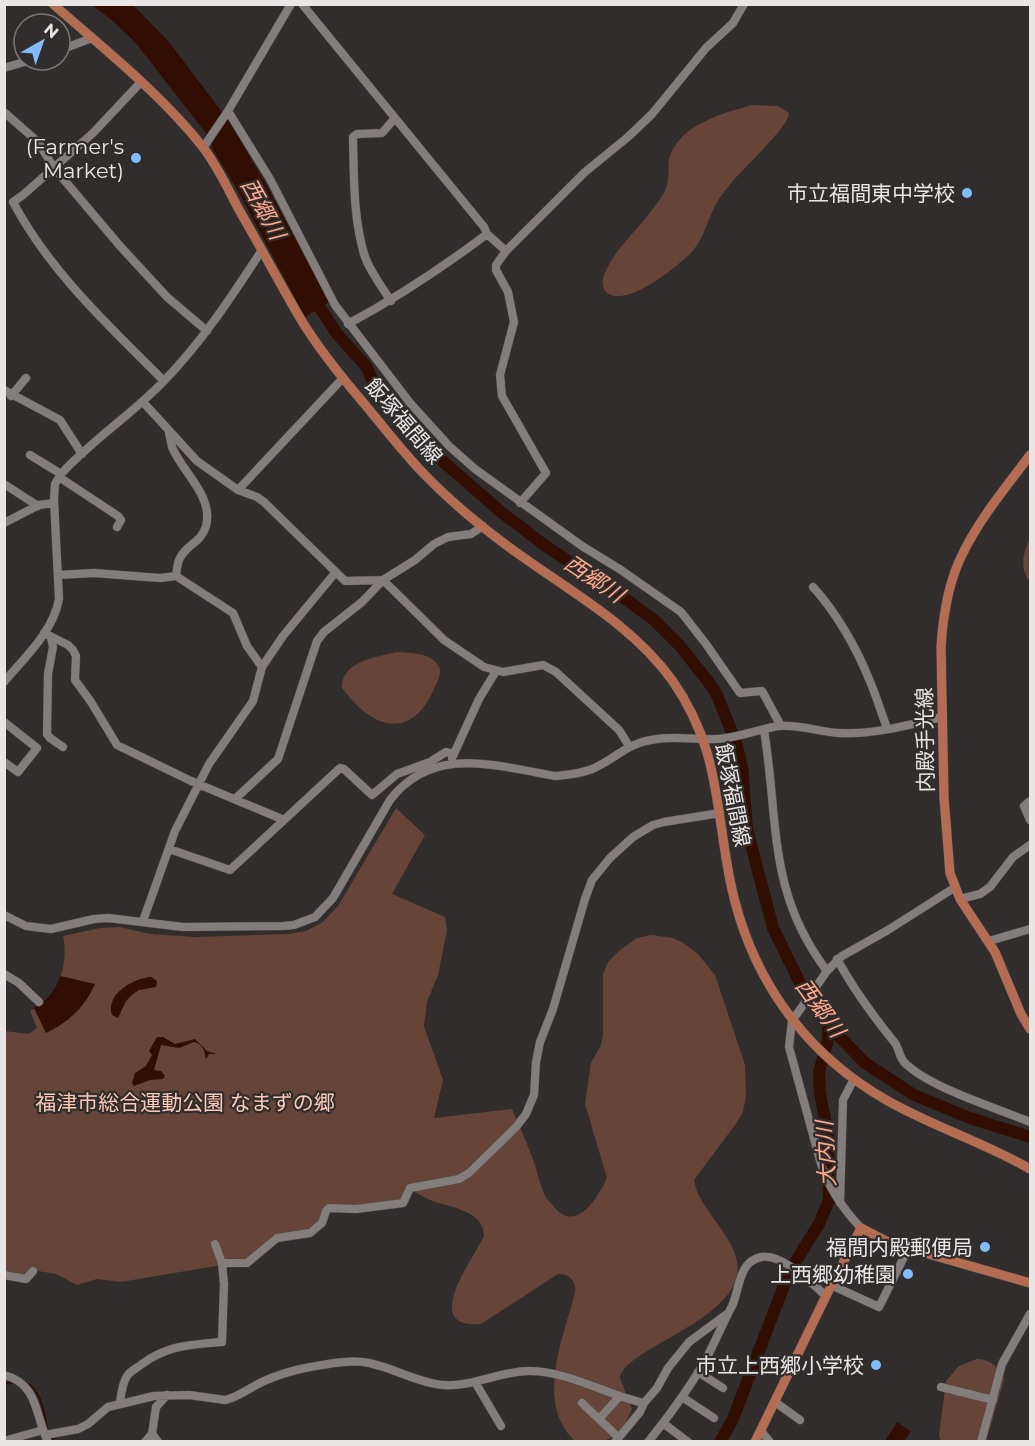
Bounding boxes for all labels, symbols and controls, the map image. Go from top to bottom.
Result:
north arrow [12,12,72,72]
text: N [40,19,62,42]
place label: (Farmer's Market) [26,134,124,183]
marker: (Farmer's Market) [129,151,143,165]
water label: 西郷川 [235,174,292,246]
place label: 市立福間東中学校 [787,181,955,206]
marker: 市立福間東中学校 [960,186,974,200]
street label: 飯塚福間線 [360,373,448,469]
water label: 西郷川 [559,549,631,610]
street label: 内殿手光線 [912,687,938,793]
street label: 飯塚福間線 [711,741,755,849]
water label: 西郷川 [790,973,851,1044]
park label: 福津市総合運動公園 なまずの郷 [35,1090,335,1115]
water label: 大内川 [811,1118,841,1188]
place label: 福間内殿郵便局 [826,1235,973,1260]
marker: 福間内殿郵便局 [978,1240,992,1254]
place label: 上西郷幼稚園 [770,1262,896,1287]
marker: 上西郷幼稚園 [901,1267,915,1281]
place label: 市立上西郷小学校 [696,1353,864,1378]
marker: 市立上西郷小学校 [869,1358,883,1372]

